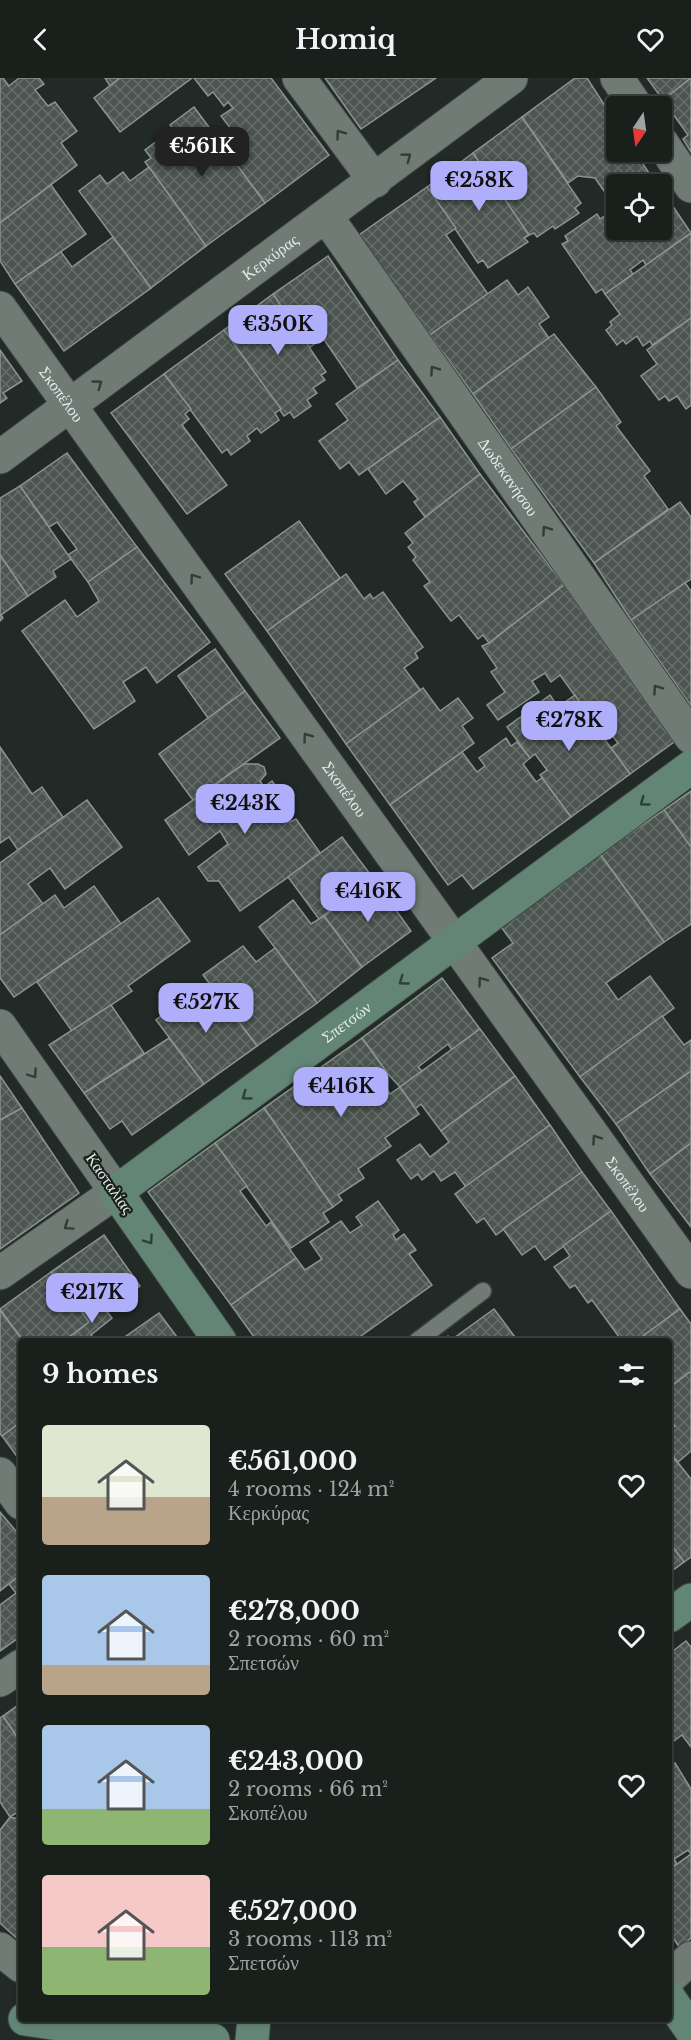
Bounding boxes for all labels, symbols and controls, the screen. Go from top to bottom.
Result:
icon: back [24,23,57,56]
text: Homiq [295,23,396,56]
icon: heart [634,23,667,56]
north arrow [606,96,672,162]
map controls [606,96,672,240]
pin: €561K [160,127,244,178]
one-way arrow [336,130,347,141]
text: €561K [169,134,235,158]
one-way arrow [400,153,411,164]
pin: €258K [437,161,521,212]
text: €258K [444,168,514,192]
button: locate [606,174,672,240]
street label: Κερκύρας [238,229,302,284]
pin: €350K [236,305,320,356]
text: €350K [242,312,314,336]
street label: Σκοπέλου [35,363,88,426]
one-way arrow [430,365,441,376]
one-way arrow [91,381,102,392]
street label: Δωδεκανήσου [474,433,543,520]
one-way arrow [542,525,553,536]
one-way arrow [190,574,201,585]
one-way arrow [653,685,664,696]
pin: €278K [527,701,611,752]
text: €278K [535,708,603,732]
one-way arrow [303,732,314,743]
street label: Σκοπέλου [318,758,372,821]
pin: €243K [203,784,287,835]
text: €243K [210,791,280,815]
one-way arrow [640,795,651,806]
pin: €416K [326,872,410,923]
text: €416K [334,879,402,903]
one-way arrow [398,973,409,984]
one-way arrow [478,976,489,987]
pin: €527K [164,983,248,1034]
text: €527K [172,990,240,1014]
street label: Σπετσών [317,997,375,1047]
one-way arrow [26,1067,37,1078]
pin: €416K [299,1067,383,1118]
text: €416K [307,1074,375,1098]
one-way arrow [241,1089,252,1100]
one-way arrow [592,1135,603,1146]
street label: Κασταλίας [82,1149,139,1218]
street label: Σκοπέλου [601,1153,655,1216]
one-way arrow [64,1219,75,1230]
one-way arrow [142,1233,153,1244]
pin: €217K [50,1273,134,1324]
text: €217K [60,1280,124,1304]
text: 9 homes [42,1358,158,1390]
icon: filters [615,1358,648,1391]
text: €561,000 [228,1445,357,1477]
icon: home [90,1449,162,1521]
icon: heart [615,1469,648,1502]
text: 4 rooms · 124 m² [228,1477,394,1501]
text: Κερκύρας [228,1501,309,1525]
text: €278,000 [228,1595,360,1627]
icon: home [90,1599,162,1671]
icon: heart [615,1619,648,1652]
text: 2 rooms · 60 m² [228,1627,389,1651]
text: Σπετσών [228,1651,299,1675]
text: €243,000 [228,1745,364,1777]
icon: home [90,1749,162,1821]
icon: heart [615,1769,648,1802]
text: 2 rooms · 66 m² [228,1777,388,1801]
text: Σκοπέλου [228,1801,307,1825]
text: €527,000 [228,1895,357,1927]
icon: home [90,1899,162,1971]
icon: heart [615,1919,648,1952]
text: 3 rooms · 113 m² [228,1927,392,1951]
text: Σπετσών [228,1951,299,1975]

